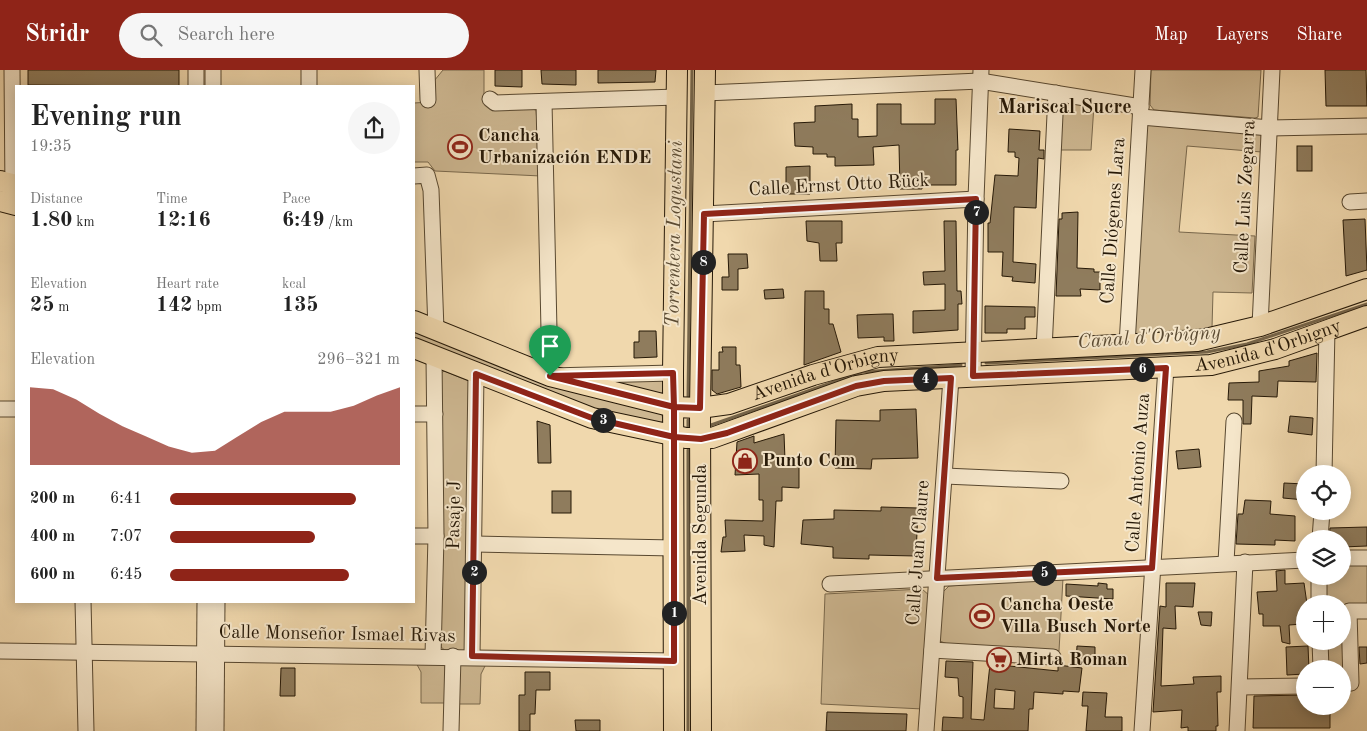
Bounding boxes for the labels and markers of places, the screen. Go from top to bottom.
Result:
place label: Cancha Urbanización ENDE [478,127,651,168]
sports icon: Cancha Urbanización ENDE [447,134,473,160]
pin: 7 [964,200,988,224]
pin: 8 [690,250,716,274]
pin [529,325,571,376]
pin: 6 [1130,356,1154,382]
pin: 4 [912,366,938,392]
pin: 3 [590,408,616,432]
shop icon: Punto Com [732,448,758,474]
place label: Punto Com [762,452,855,471]
pin: 2 [462,560,486,584]
pin: 5 [1032,560,1056,586]
place label: Cancha Oeste Villa Busch Norte [1000,596,1151,637]
pin: 1 [662,600,686,626]
sports icon: Cancha Oeste Villa Busch Norte [969,603,995,629]
supermarket icon: Mirta Roman [986,647,1012,673]
place label: Mirta Roman [1016,651,1128,670]

